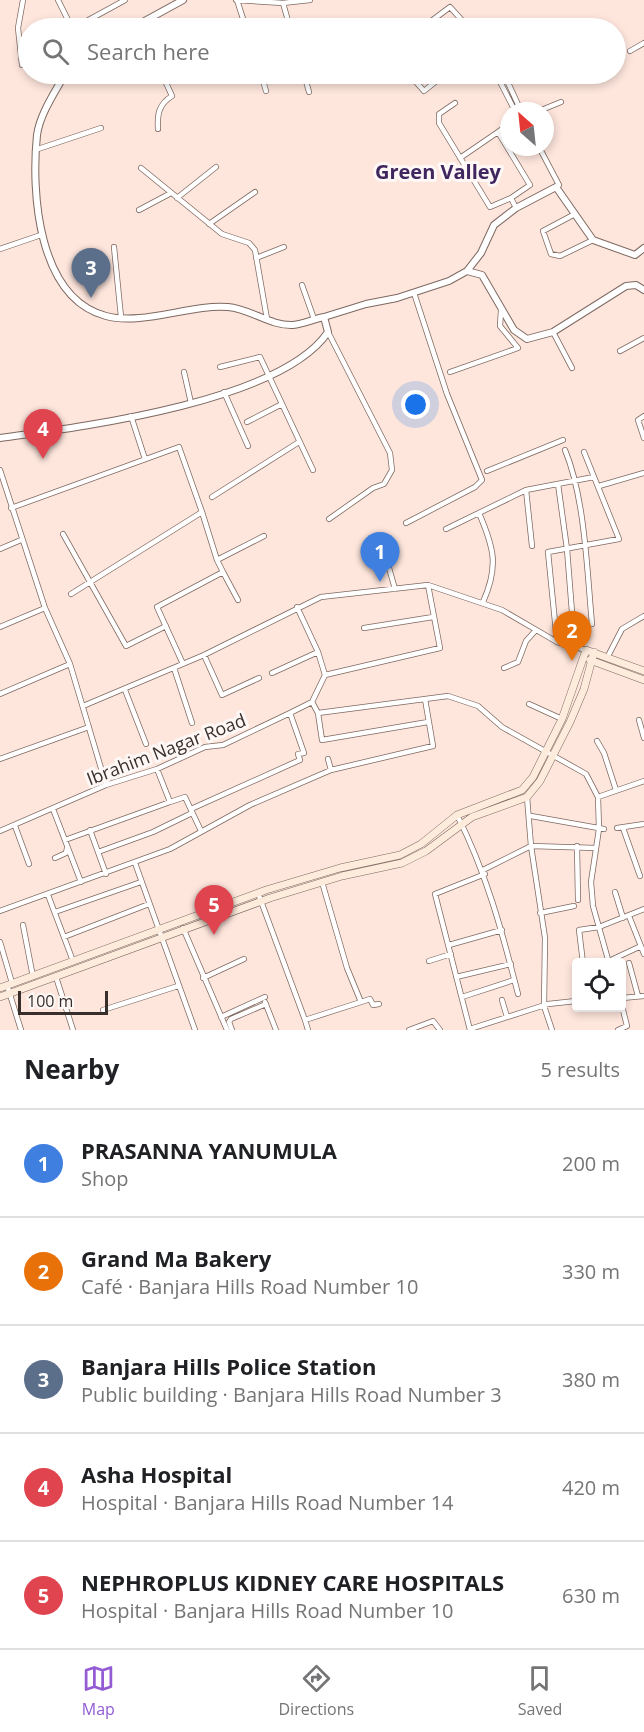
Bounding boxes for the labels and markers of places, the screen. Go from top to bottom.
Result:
pin: 3 [72,248,110,298]
pin: 4 [24,410,63,459]
pin: 1 [360,532,400,582]
pin: 2 [552,612,592,661]
pin: 5 [194,886,234,935]

